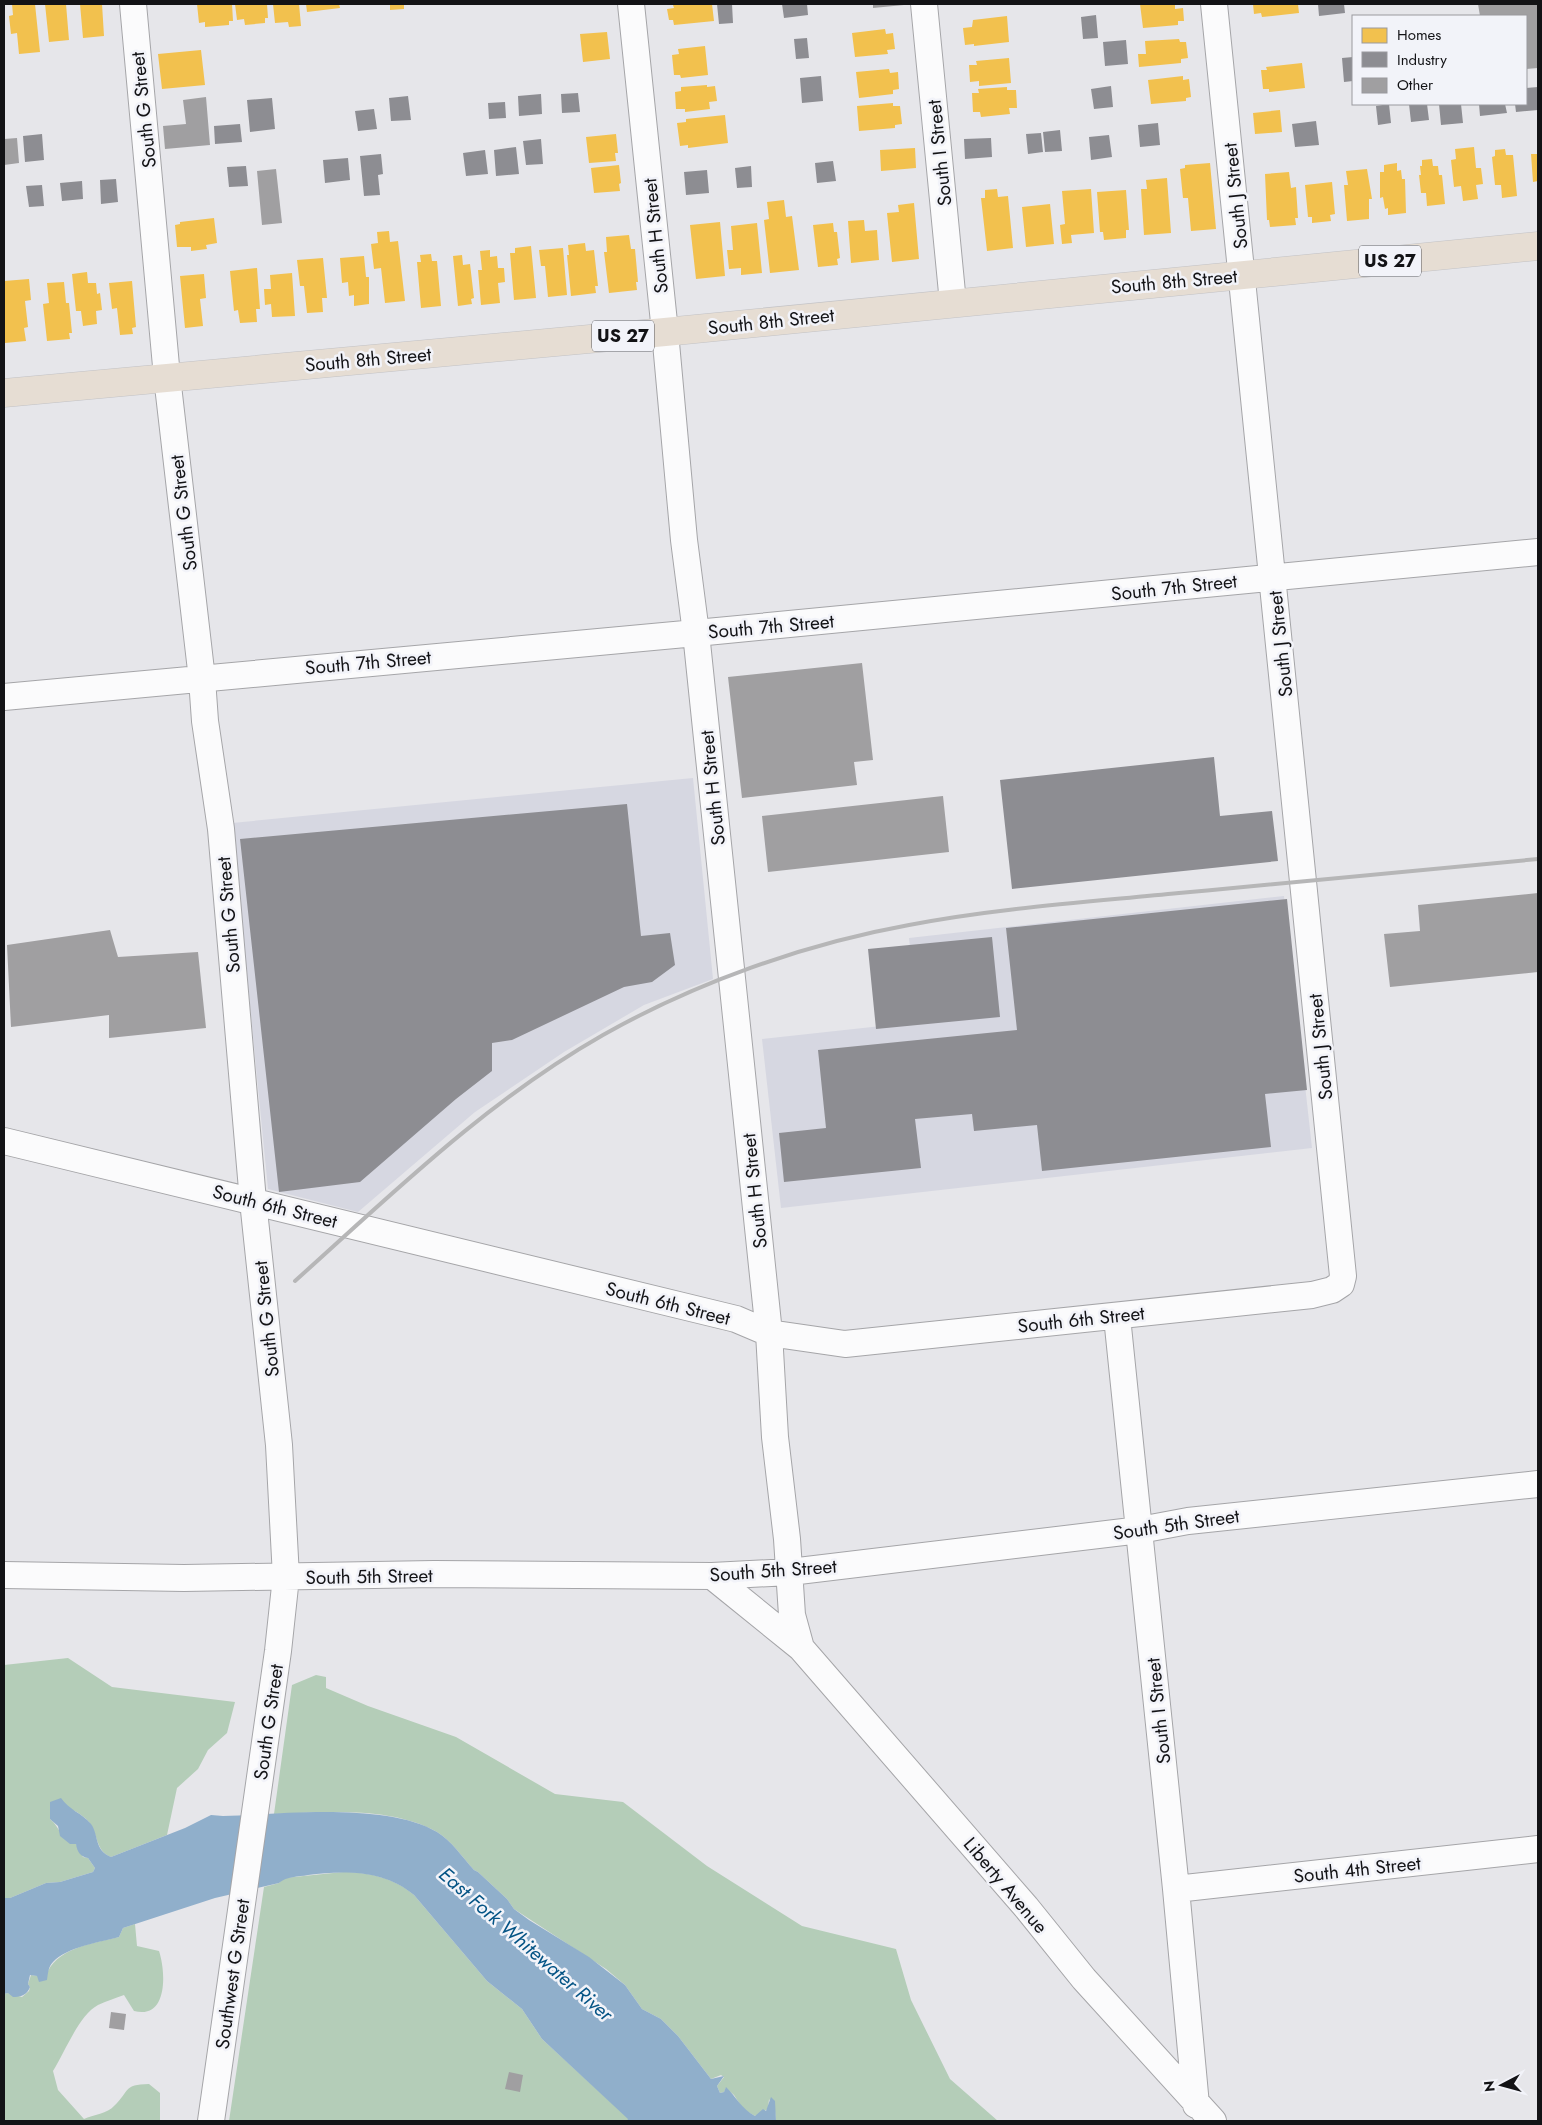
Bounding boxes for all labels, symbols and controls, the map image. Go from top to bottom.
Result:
legend [1352,15,1527,105]
text: Homes [1397,24,1441,46]
text: Industry [1397,49,1447,71]
street label: South G Street [124,50,163,169]
text: Other [1397,74,1434,96]
street label: South I Street [920,98,958,207]
street label: South J Street [1216,141,1254,250]
street label: South H Street [636,177,675,295]
road number: US 27 [1359,246,1421,276]
street label: South 8th Street [1110,262,1239,300]
street label: South 8th Street [707,301,836,342]
road number: US 27 [592,321,654,352]
street label: South 8th Street [304,340,433,378]
street label: South G Street [163,453,204,573]
street label: South 7th Street [1110,567,1239,608]
street label: South J Street [1261,589,1299,698]
street label: South 7th Street [707,607,836,645]
street label: South 7th Street [304,643,433,681]
street label: South H Street [693,729,732,847]
street label: South G Street [210,855,247,974]
street label: South J Street [1301,992,1339,1101]
street label: South H Street [735,1132,774,1250]
street label: South 6th Street [210,1178,340,1235]
street label: South G Street [247,1259,286,1378]
street label: South 6th Street [603,1275,733,1332]
street label: South 6th Street [1016,1299,1146,1340]
street label: South 5th Street [1111,1502,1241,1547]
street label: South 5th Street [709,1553,838,1588]
street label: South 5th Street [305,1562,433,1591]
street label: South I Street [1139,1656,1177,1765]
street label: South G Street [247,1662,290,1782]
street label: Liberty Avenue [957,1831,1054,1940]
street label: South 4th Street [1292,1849,1422,1890]
water label: East Fork Whitewater River [432,1860,620,2029]
street label: Southwest G Street [209,1897,256,2051]
north arrow [1477,2060,1527,2110]
text: N [1479,2080,1500,2093]

